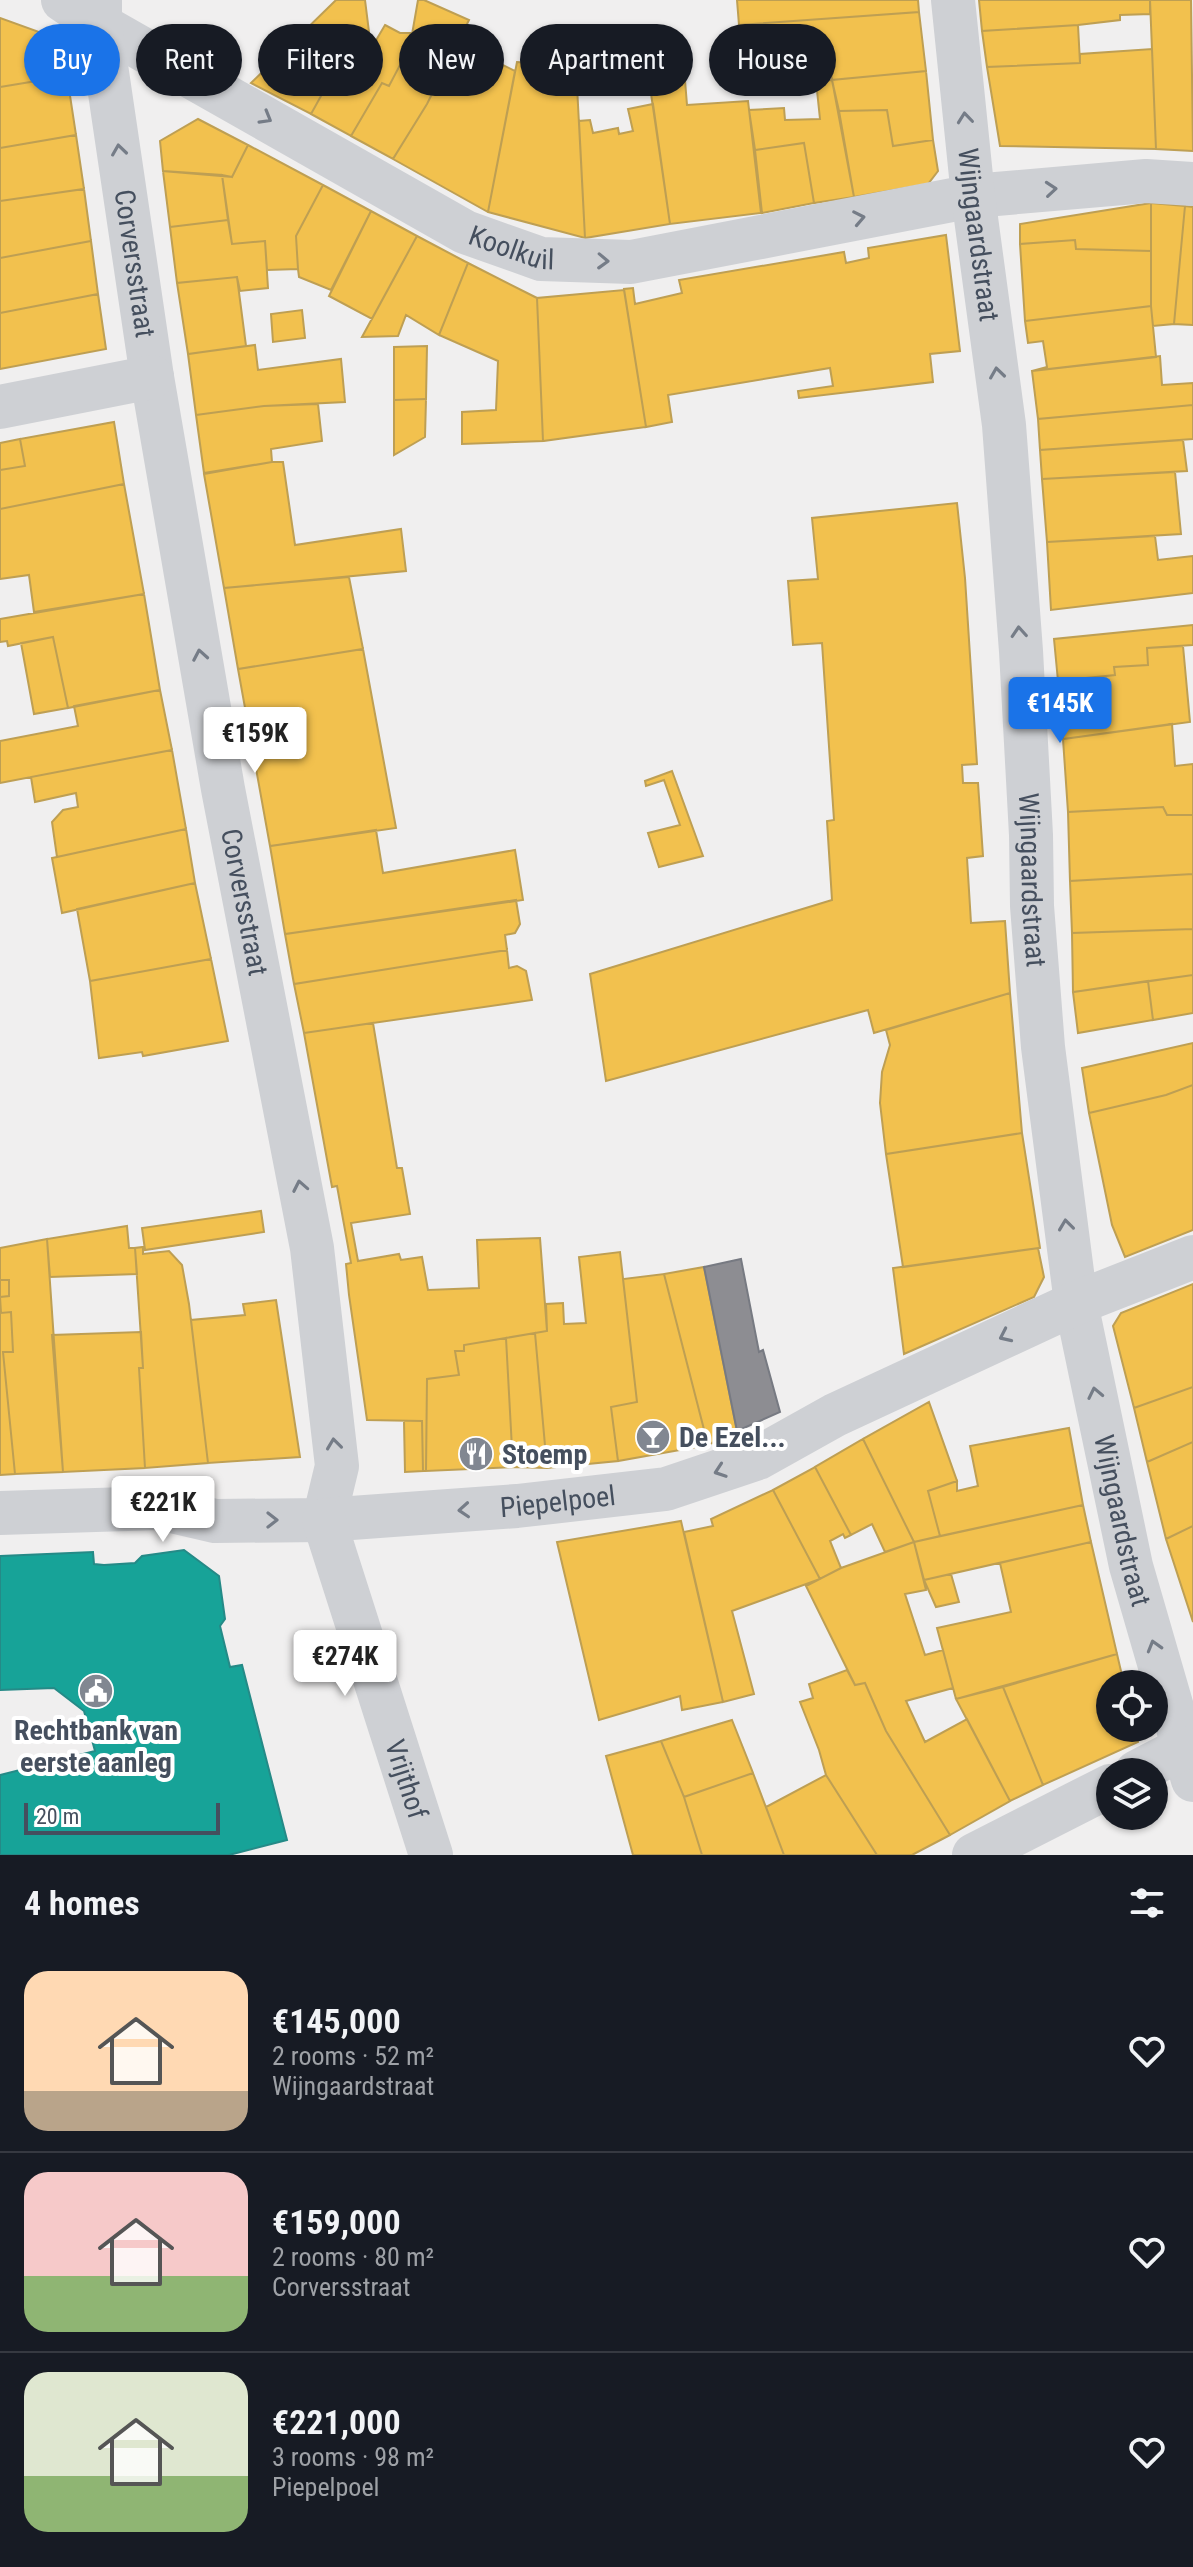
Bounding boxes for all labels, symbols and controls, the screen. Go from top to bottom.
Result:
chip: Buy [24,24,120,96]
chip: Rent [136,24,242,96]
chip: Filters [258,24,383,96]
chip: New [399,24,504,96]
chip: Apartment [520,24,693,96]
chip: House [709,24,836,96]
one-way arrow [257,108,271,124]
one-way arrow [957,111,974,124]
one-way arrow [111,143,128,157]
street label: Wijngaardstraat [952,146,1006,323]
one-way arrow [1045,181,1058,198]
street label: Corversstraat [108,187,162,340]
one-way arrow [851,210,865,227]
street label: Koolkuil [465,218,555,276]
one-way arrow [597,252,610,269]
one-way arrow [989,366,1006,380]
one-way arrow [1011,625,1028,638]
one-way arrow [193,649,210,662]
pin: €145K [1004,677,1116,745]
text: €145K [1027,688,1093,718]
pin: €159K [199,707,311,775]
text: €159K [222,718,288,748]
street label: Wijngaardstraat [1012,792,1053,968]
street label: Corversstraat [215,826,275,978]
one-way arrow [292,1179,309,1193]
one-way arrow [1058,1218,1075,1232]
one-way arrow [999,1326,1014,1342]
one-way arrow [1087,1387,1104,1401]
bar icon: De Ezel... [634,1418,672,1456]
place label: De Ezel... [679,1421,786,1454]
street label: Wijngaardstraat [1088,1432,1158,1610]
restaurant icon: Stoemp [457,1435,495,1473]
one-way arrow [326,1437,343,1450]
place label: Stoemp [502,1438,587,1471]
one-way arrow [714,1461,728,1477]
pin: €221K [107,1476,219,1544]
street label: Piepelpoel [499,1478,617,1524]
text: €221K [130,1487,196,1517]
one-way arrow [457,1501,470,1518]
one-way arrow [266,1511,279,1529]
pin: €274K [289,1630,401,1698]
one-way arrow [1147,1640,1163,1654]
text: €274K [312,1641,378,1671]
map controls [1096,1670,1168,1830]
button: locate [1096,1670,1168,1742]
public building icon: Rechtbank van eerste aanleg [77,1672,115,1710]
place label: Rechtbank van eerste aanleg [14,1714,178,1779]
street label: Vrijthof [379,1735,435,1823]
button: layers [1096,1758,1168,1830]
scale bar [24,1799,220,1835]
text: 20 m [36,1804,79,1829]
icon: filters [1125,1881,1169,1925]
text: 4 homes [24,1883,140,1923]
text: €145,000 [272,2001,401,2041]
icon: home [88,2003,184,2099]
icon: heart [1125,2029,1169,2073]
text: 2 rooms · 52 m² [272,2041,434,2071]
text: Wijngaardstraat [272,2071,434,2101]
text: €159,000 [272,2202,401,2242]
icon: home [88,2204,184,2300]
icon: heart [1125,2230,1169,2274]
text: 2 rooms · 80 m² [272,2242,434,2272]
text: Corversstraat [272,2272,410,2302]
text: €221,000 [272,2402,401,2442]
icon: home [88,2404,184,2500]
icon: heart [1125,2430,1169,2474]
text: 3 rooms · 98 m² [272,2442,434,2472]
text: Piepelpoel [272,2472,380,2502]

